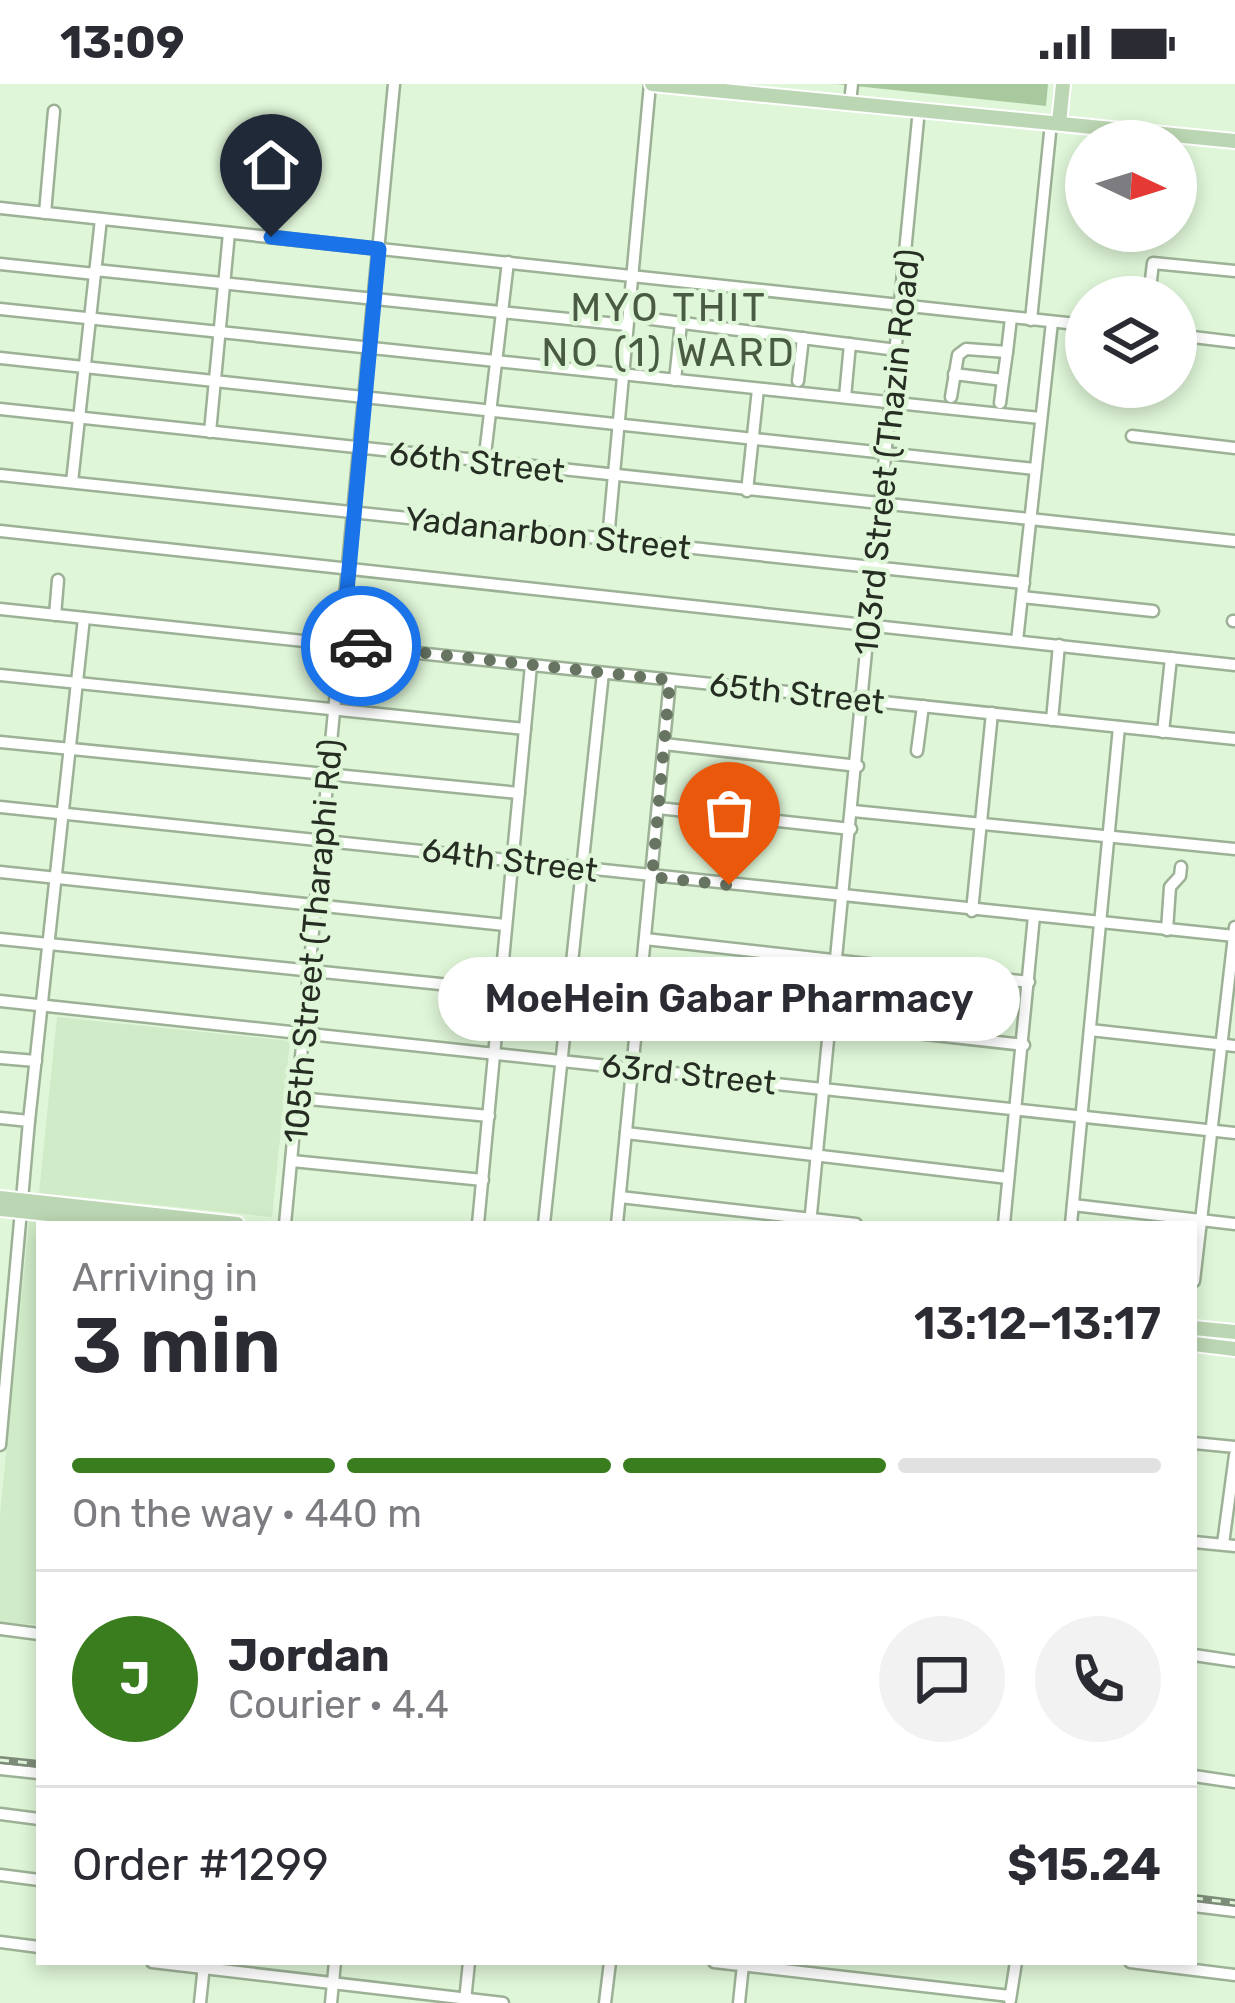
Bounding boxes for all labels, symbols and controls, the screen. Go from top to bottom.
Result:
text: 13:09 [60,16,185,69]
pin [220,114,322,237]
north arrow [1065,120,1197,252]
map controls [1065,120,1197,408]
icon: home [238,132,304,198]
street label: 103rd Street (Thazin Road) [846,247,928,657]
button: layers [1065,276,1197,408]
district label: MYO THIT NO (1) WARD [541,285,797,376]
street label: 66th Street [387,433,567,491]
street label: Yadanarbon Street [403,499,693,567]
courier [301,586,421,706]
icon: car [328,613,394,679]
street label: 65th Street [707,664,887,722]
street label: 105th Street (Tharaphi Rd) [276,737,350,1145]
pin [678,762,780,885]
icon: bag [696,780,762,846]
street label: 64th Street [420,830,600,890]
callout: MoeHein Gabar Pharmacy [438,957,1020,1041]
text: MoeHein Gabar Pharmacy [484,976,974,1022]
street label: 63rd Street [600,1045,778,1103]
text: Arriving in [72,1255,258,1301]
text: 13:12–13:17 [914,1297,1161,1350]
text: 3 min [72,1299,281,1392]
text: On the way · 440 m [72,1491,422,1537]
button: chat [879,1616,1005,1742]
button: phone [1035,1616,1161,1742]
text: Jordan [228,1629,390,1682]
text: J [120,1652,150,1705]
text: Courier · 4.4 [228,1682,449,1728]
text: Order #1299 [72,1838,329,1891]
text: $15.24 [1007,1838,1161,1891]

